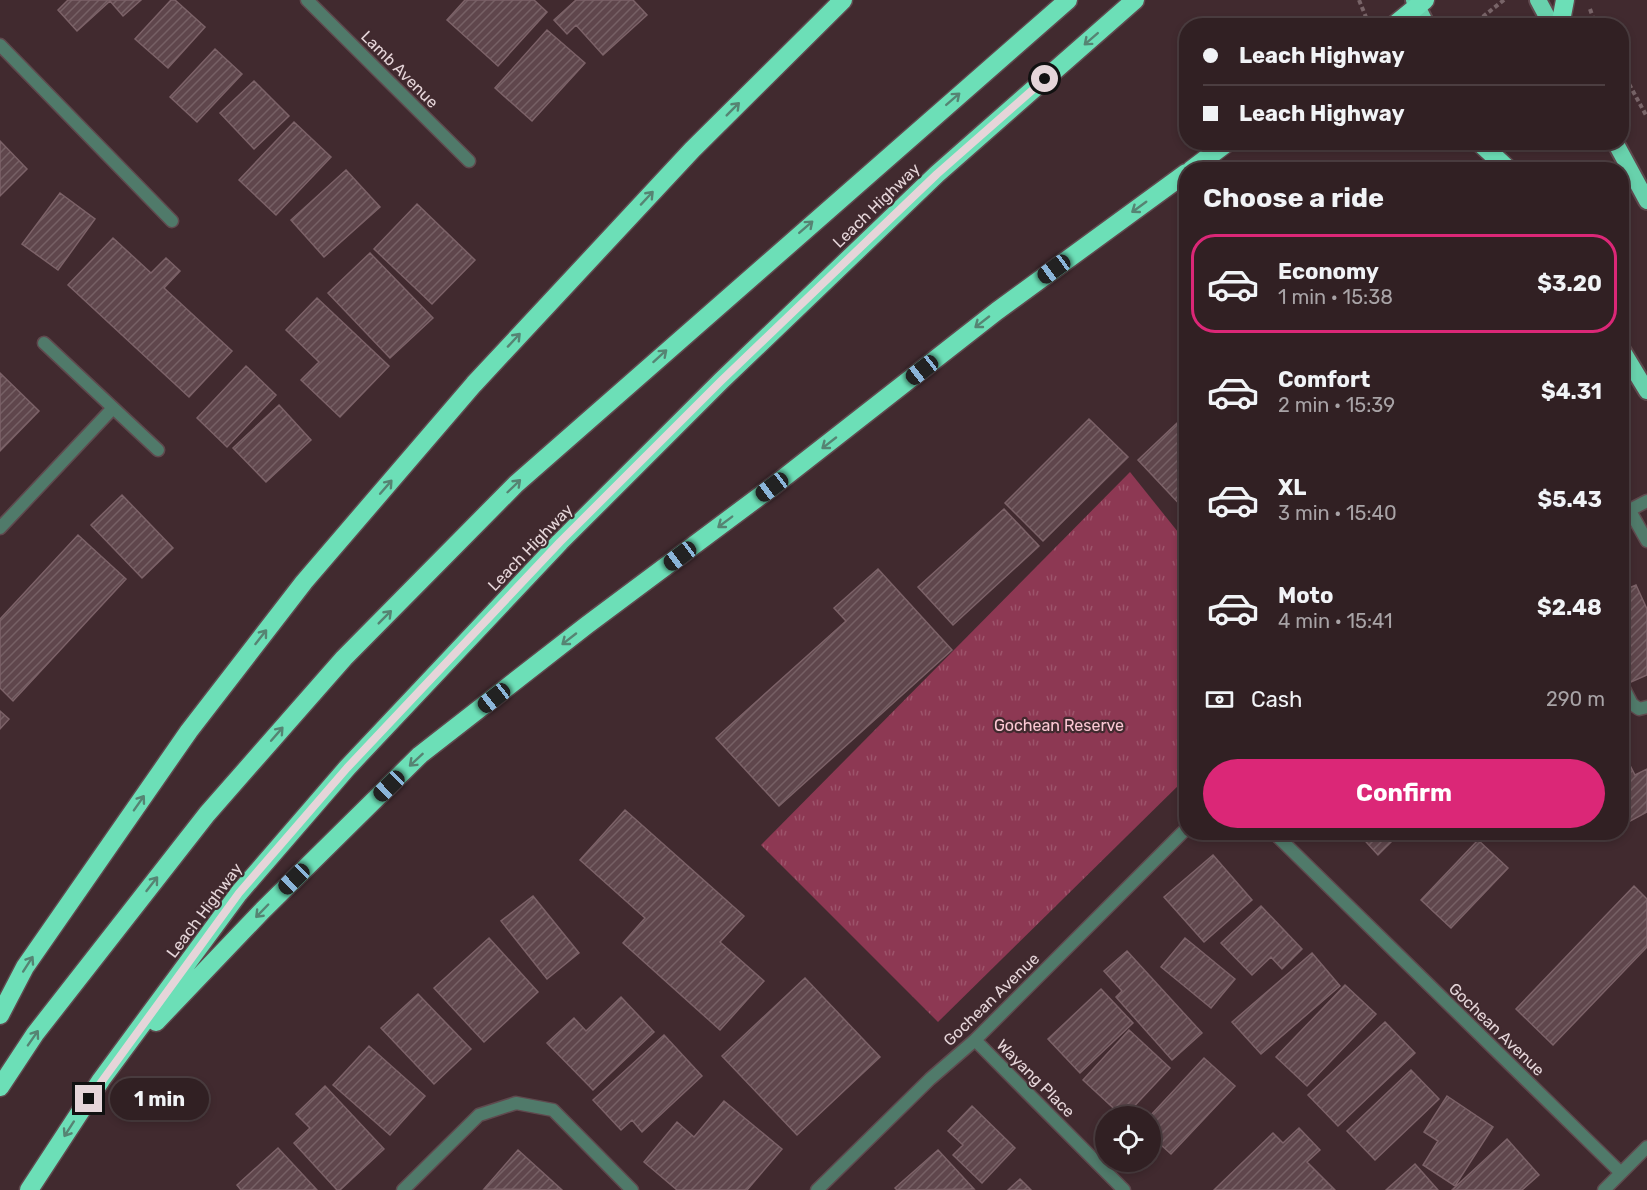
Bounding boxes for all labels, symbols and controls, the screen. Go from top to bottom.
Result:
street label: Lamb Avenue [357,27,442,112]
one-way arrow [1084,32,1099,46]
text: Leach Highway [1239,42,1405,69]
route start [1031,65,1058,92]
one-way arrow [945,92,960,106]
text: Leach Highway [1239,100,1405,127]
one-way arrow [726,102,741,117]
street label: Leach Highway [829,159,924,252]
text: Choose a ride [1203,182,1384,214]
one-way arrow [640,191,654,206]
one-way arrow [1132,201,1148,213]
one-way arrow [798,220,813,234]
car [1034,251,1074,287]
icon: car [1206,257,1260,311]
text: Economy [1278,258,1379,285]
text: $3.20 [1537,270,1602,297]
text: 1 min · 15:38 [1278,285,1393,309]
one-way arrow [974,316,990,329]
one-way arrow [507,333,521,348]
one-way arrow [652,349,667,363]
car [902,352,942,388]
icon: car [1206,365,1260,419]
text: Comfort [1278,366,1370,393]
text: $4.31 [1541,378,1602,405]
text: 2 min · 15:39 [1278,393,1395,417]
one-way arrow [821,436,837,449]
car [752,469,792,505]
icon: car [1206,473,1260,527]
text: XL [1278,474,1306,501]
one-way arrow [379,479,392,495]
one-way arrow [507,479,522,493]
text: $5.43 [1538,486,1602,513]
street label: Leach Highway [484,500,577,595]
text: 3 min · 15:40 [1278,501,1397,525]
one-way arrow [718,516,734,529]
car [660,538,700,574]
icon: car [1206,581,1260,635]
text: Moto [1278,582,1333,609]
text: $2.48 [1537,594,1602,621]
text: 4 min · 15:41 [1278,609,1393,633]
one-way arrow [377,610,392,625]
one-way arrow [255,630,268,646]
one-way arrow [561,633,577,646]
car [474,680,514,716]
icon: cash [1203,683,1236,716]
text: Cash [1251,686,1302,713]
text: 290 m [1546,687,1605,711]
park label: Gochean Reserve [994,716,1124,735]
one-way arrow [270,727,284,742]
one-way arrow [409,753,424,767]
button: Confirm [1203,759,1605,828]
car [370,767,408,805]
one-way arrow [133,796,145,812]
street label: Leach Highway [163,859,246,961]
car [275,860,313,898]
one-way arrow [145,876,158,892]
one-way arrow [254,903,269,918]
street label: Gochean Avenue [940,949,1043,1050]
one-way arrow [22,956,34,973]
street label: Gochean Avenue [1445,979,1548,1080]
one-way arrow [27,1031,39,1047]
street label: Wayang Place [993,1035,1079,1121]
callout: 1 min [110,1078,209,1120]
route end [75,1085,102,1112]
text: 1 min [134,1087,185,1111]
map controls [1095,1106,1161,1172]
button: locate [1095,1106,1161,1172]
one-way arrow [63,1121,75,1137]

